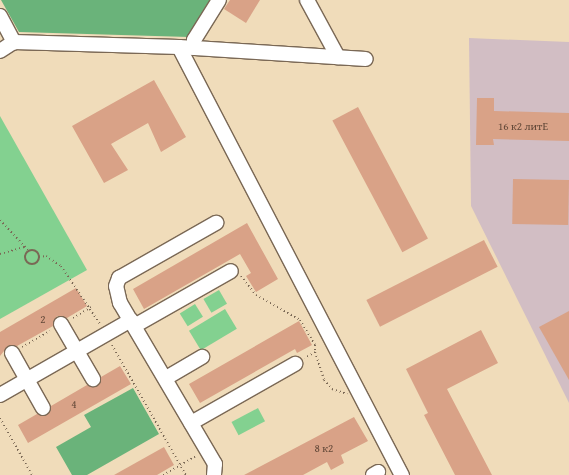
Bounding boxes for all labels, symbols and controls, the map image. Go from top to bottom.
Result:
house number: 16 к2 литЕ [498,119,548,133]
house number: 2 [40,312,46,326]
house number: 4 [71,397,77,411]
house number: 8 к2 [315,441,333,455]

